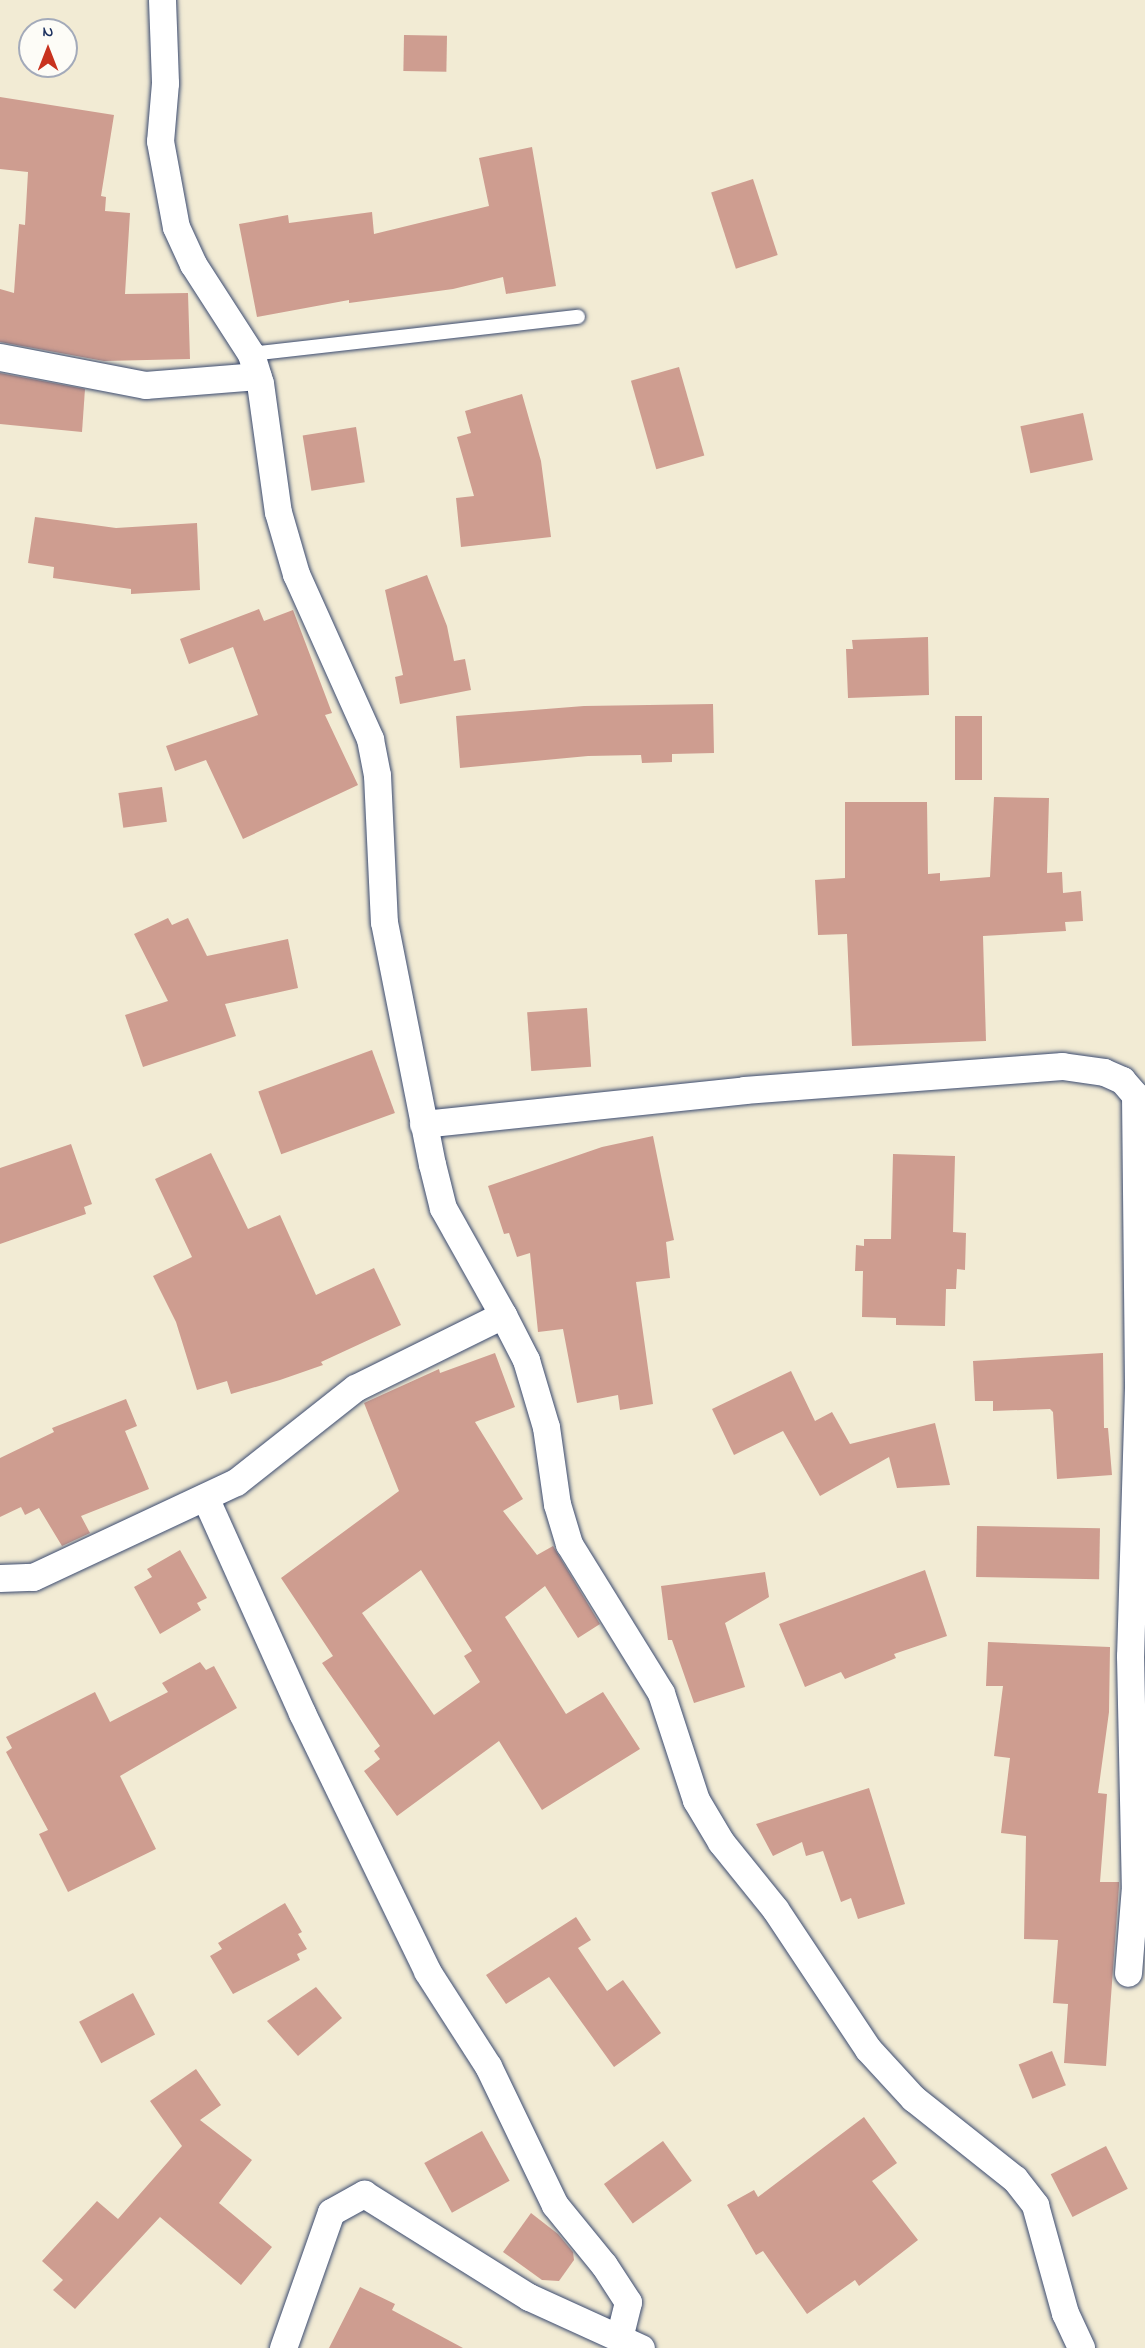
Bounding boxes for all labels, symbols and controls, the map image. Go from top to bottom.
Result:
north arrow [18,18,78,78]
text: N [43,20,53,44]

